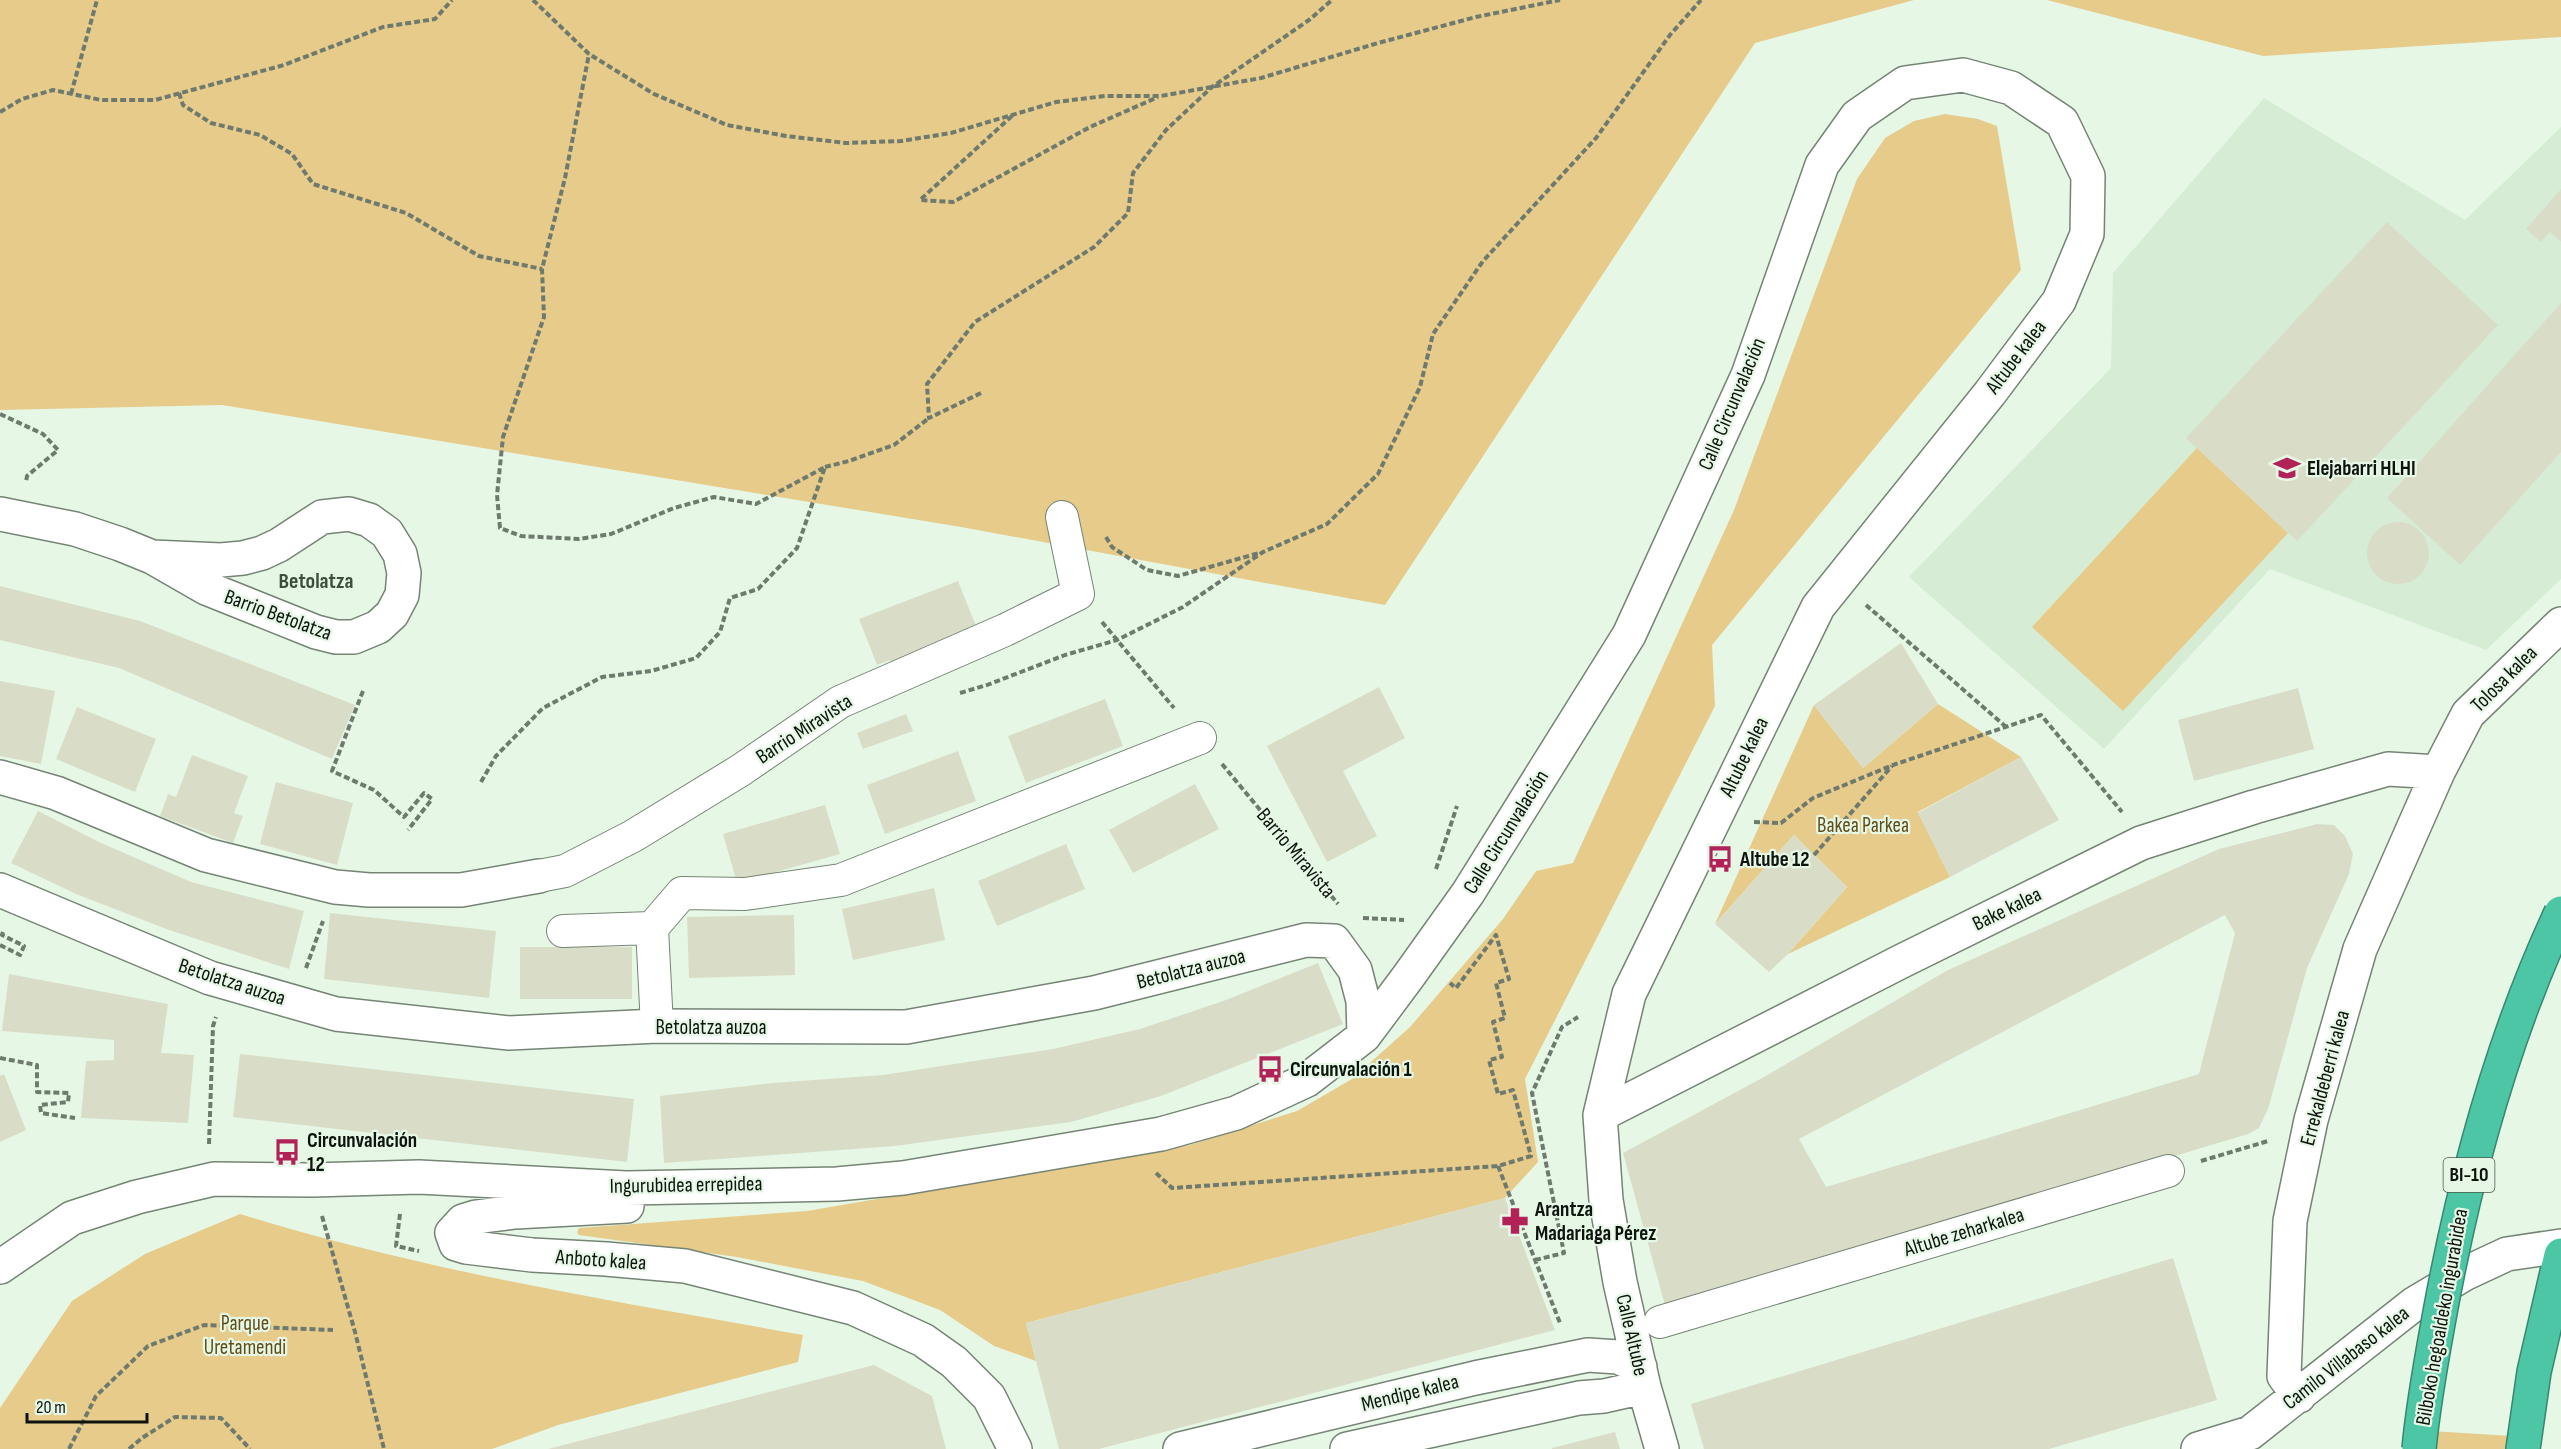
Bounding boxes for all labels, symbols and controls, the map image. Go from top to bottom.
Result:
street label: Altube kalea [1980,315,2052,399]
street label: Calle Circunvalación [1693,334,1771,474]
school or university icon: Elejabarri HLHI [2272,453,2302,483]
place label: Elejabarri HLHI [2307,456,2416,481]
district label: Betolatza [279,568,353,595]
street label: Barrio Betolatza [221,584,335,646]
street label: Tolosa kalea [2465,640,2543,718]
street label: Barrio Miravista [751,689,857,769]
street label: Altube kalea [1714,713,1774,802]
street label: Calle Circunvalación [1458,765,1554,899]
street label: Barrio Miravista [1251,803,1341,903]
park label: Bakea Parkea [1817,813,1909,838]
bus stop icon: Altube 12 [1705,844,1735,874]
place label: Altube 12 [1739,847,1810,872]
street label: Bake kalea [1968,882,2046,936]
street label: Betolatza auzoa [1134,943,1248,995]
street label: Betolatza auzoa [175,953,289,1011]
street label: Errekaldeberri kalea [2295,1008,2355,1148]
street label: Betolatza auzoa [655,1015,767,1040]
bus stop icon: Circunvalación 1 [1255,1054,1285,1084]
place label: Circunvalación 1 [1290,1057,1412,1082]
place label: Circunvalación 12 [307,1128,417,1177]
bus stop icon: Circunvalación 12 [272,1137,302,1167]
road number: BI-10 [2444,1158,2494,1192]
street label: Ingurubidea errepidea [609,1171,763,1199]
place label: Arantza Madariaga Pérez [1534,1197,1656,1246]
street label: Altube zeharkalea [1900,1202,2027,1262]
pharmacy icon: Arantza Madariaga Pérez [1500,1206,1530,1236]
street label: Bilboko hegoaldeko ingurabidea [2411,1207,2473,1427]
street label: Anboto kalea [554,1244,647,1276]
street label: Calle Altube [1610,1292,1654,1378]
street label: Camilo Villabaso kalea [2278,1301,2414,1415]
park label: Parque Uretamendi [204,1311,286,1360]
street label: Mendipe kalea [1359,1369,1461,1417]
scale bar [27,1386,147,1424]
text: 20 m [36,1397,66,1418]

